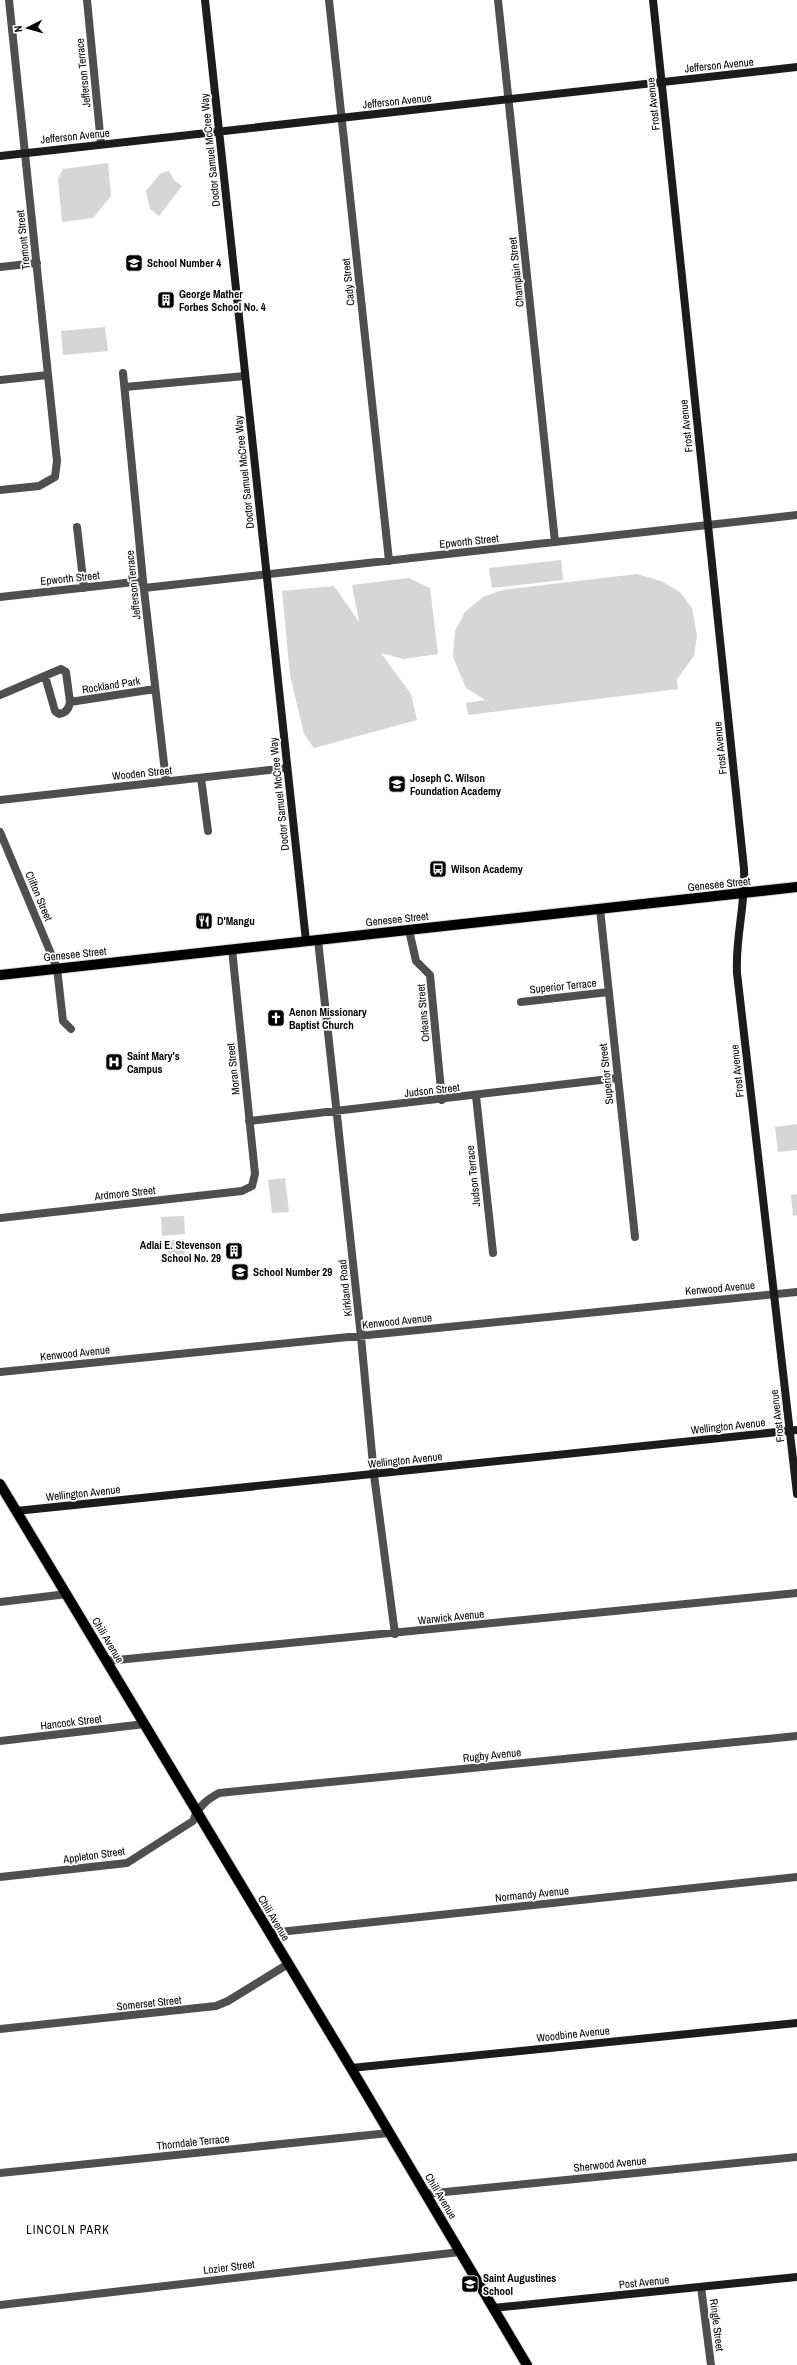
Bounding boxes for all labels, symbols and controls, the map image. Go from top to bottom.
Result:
north arrow [8,8,48,48]
text: N [11,25,25,33]
street label: Jefferson Terrace [72,38,94,108]
street label: Jefferson Avenue [684,54,754,76]
street label: Frost Avenue [643,77,663,131]
street label: Jefferson Avenue [362,90,432,112]
street label: Doctor Samuel McCree Way [197,92,223,207]
street label: Jefferson Avenue [40,125,110,147]
street label: Tremont Street [13,209,33,270]
street label: Champlain Street [505,236,527,308]
school or university icon: School Number 4 [124,253,144,273]
place label: School Number 4 [147,256,221,270]
street label: Cady Street [338,257,357,306]
place label: George Mather Forbes School No. 4 [179,287,266,314]
building icon: George Mather Forbes School No. 4 [156,290,176,310]
street label: Frost Avenue [676,399,696,453]
street label: Doctor Samuel McCree Way [231,414,257,529]
street label: Epworth Street [439,531,500,551]
street label: Jefferson Terrace [122,550,144,620]
street label: Epworth Street [40,568,101,588]
street label: Rockland Park [81,673,142,697]
street label: Frost Avenue [710,721,730,775]
street label: Doctor Samuel McCree Way [266,736,292,851]
street label: Wooden Street [111,763,173,783]
place label: Joseph C. Wilson Foundation Academy [410,771,501,798]
school or university icon: Joseph C. Wilson Foundation Academy [387,774,407,794]
bus stop icon: Wilson Academy [428,859,448,879]
place label: Wilson Academy [451,862,523,876]
street label: Clifton Street [22,869,56,923]
street label: Genesee Street [687,874,752,894]
street label: Genesee Street [365,909,430,929]
restaurant icon: D'Mangu [194,911,214,931]
place label: D'Mangu [217,914,255,928]
street label: Genesee Street [43,944,108,964]
street label: Superior Terrace [529,976,597,996]
street label: Orleans Street [413,983,433,1043]
place label: Aenon Missionary Baptist Church [289,1005,367,1032]
church icon: Aenon Missionary Baptist Church [266,1008,286,1028]
street label: Moran Street [223,1042,243,1096]
street label: Superior Street [596,1042,616,1105]
street label: Frost Avenue [727,1044,747,1098]
place label: Saint Mary's Campus [127,1049,180,1076]
hospital icon: Saint Mary's Campus [104,1052,124,1072]
street label: Judson Street [404,1080,461,1100]
street label: Judson Terrace [463,1145,483,1207]
street label: Ardmore Street [93,1183,157,1203]
place label: Adlai E. Stevenson School No. 29 [140,1238,221,1265]
building icon: Adlai E. Stevenson School No. 29 [224,1241,244,1261]
street label: Kirkland Road [335,1259,355,1317]
school or university icon: School Number 29 [230,1262,250,1282]
place label: School Number 29 [253,1265,332,1279]
street label: Kenwood Avenue [684,1278,756,1298]
street label: Kenwood Avenue [361,1310,433,1332]
street label: Kenwood Avenue [39,1342,111,1364]
street label: Frost Avenue [767,1389,787,1443]
street label: Wellington Avenue [690,1415,766,1437]
street label: Wellington Avenue [367,1449,443,1471]
street label: Wellington Avenue [45,1482,121,1504]
street label: Warwick Avenue [417,1607,485,1627]
street label: Chili Avenue [89,1615,127,1665]
street label: Hancock Street [40,1711,103,1733]
street label: Rugby Avenue [462,1745,522,1765]
street label: Appleton Street [61,1844,126,1866]
street label: Normandy Avenue [494,1883,570,1905]
street label: Chili Avenue [255,1893,293,1943]
street label: Somerset Street [116,1993,183,2013]
street label: Woodbine Avenue [536,2023,610,2045]
street label: Thorndale Terrace [156,2131,230,2153]
street label: Sherwood Avenue [573,2153,647,2175]
street label: Chili Avenue [422,2171,460,2221]
district label: LINCOLN PARK [26,2222,110,2238]
street label: Lozier Street [203,2257,256,2277]
place label: Saint Augustines School [483,2271,556,2298]
street label: Post Avenue [618,2272,670,2292]
school or university icon: Saint Augustines School [460,2274,480,2294]
street label: Ringle Street [707,2298,727,2352]

